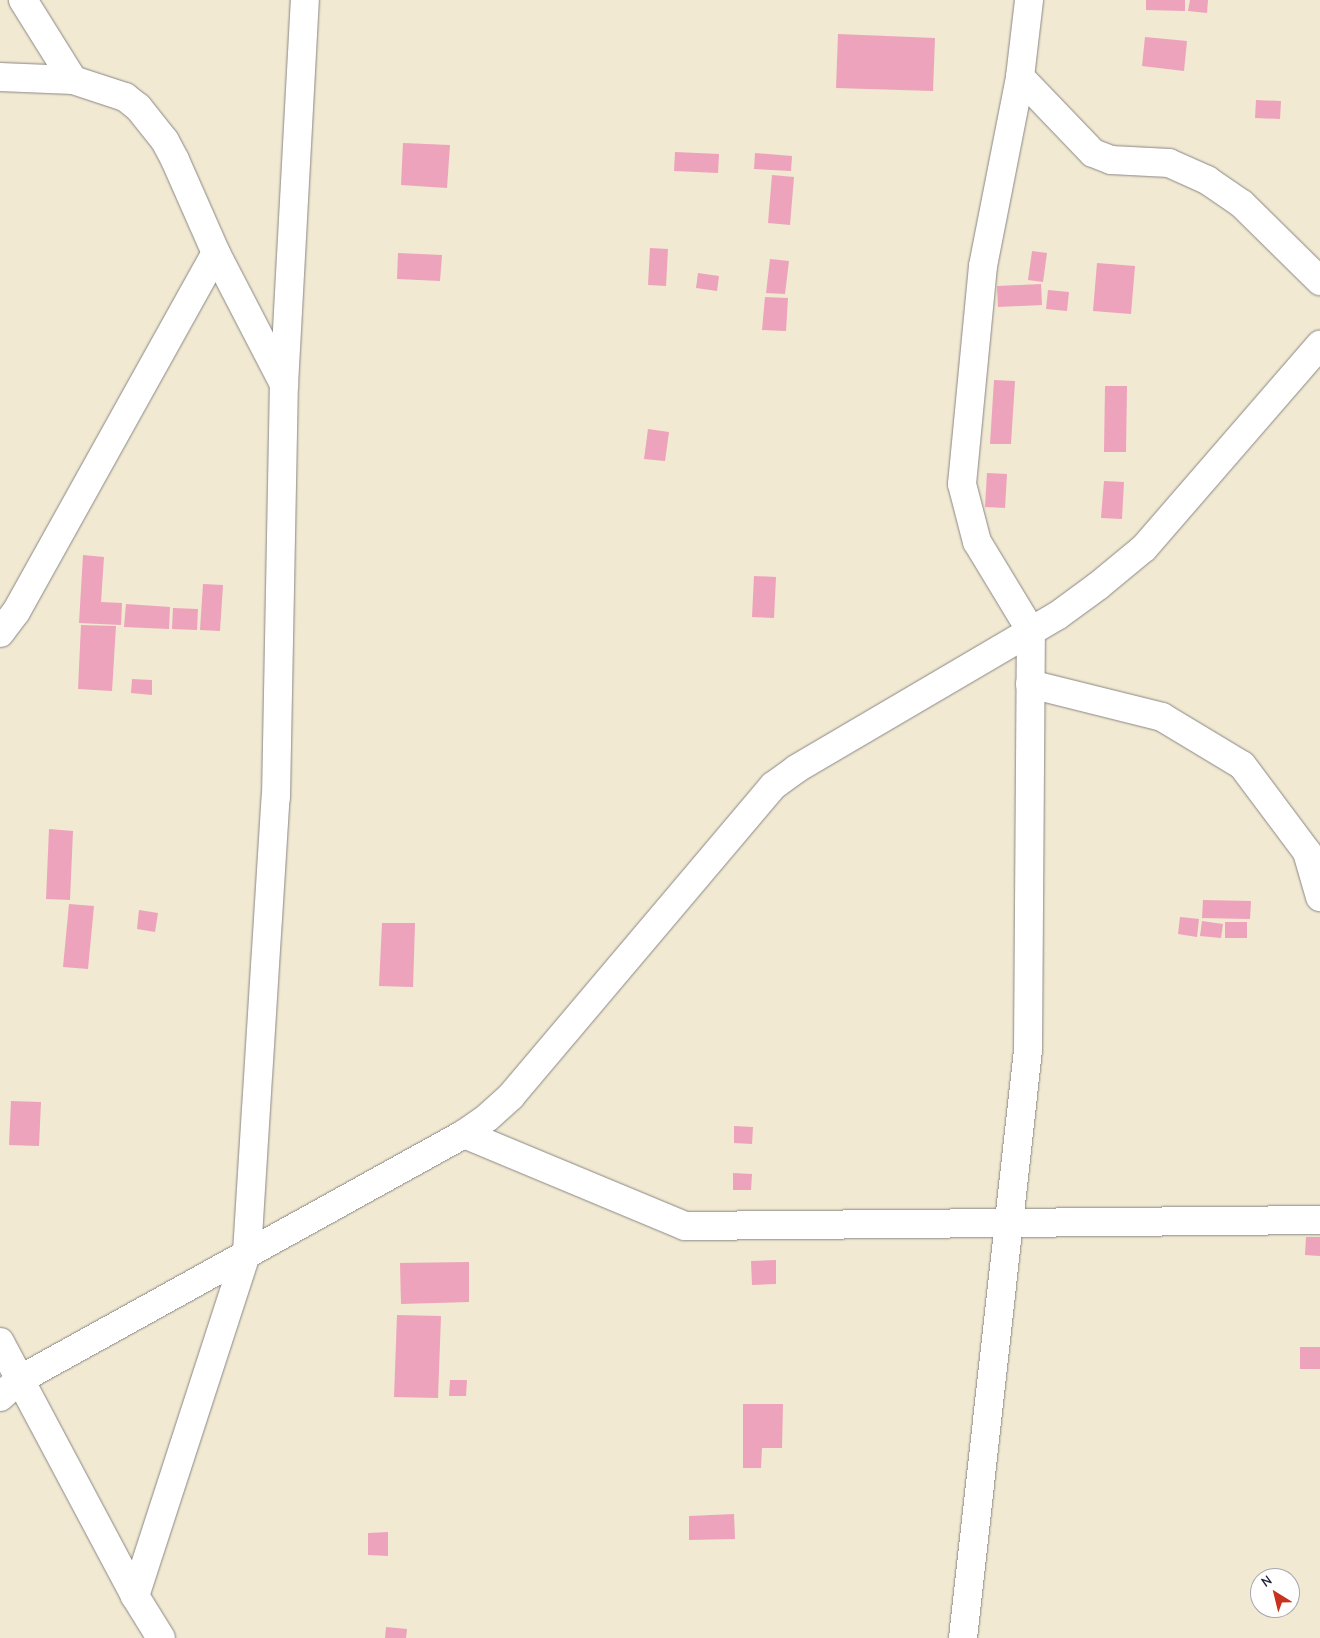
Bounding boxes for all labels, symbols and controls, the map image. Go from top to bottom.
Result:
north arrow [1250,1568,1300,1618]
text: N [1258,1572,1275,1591]

